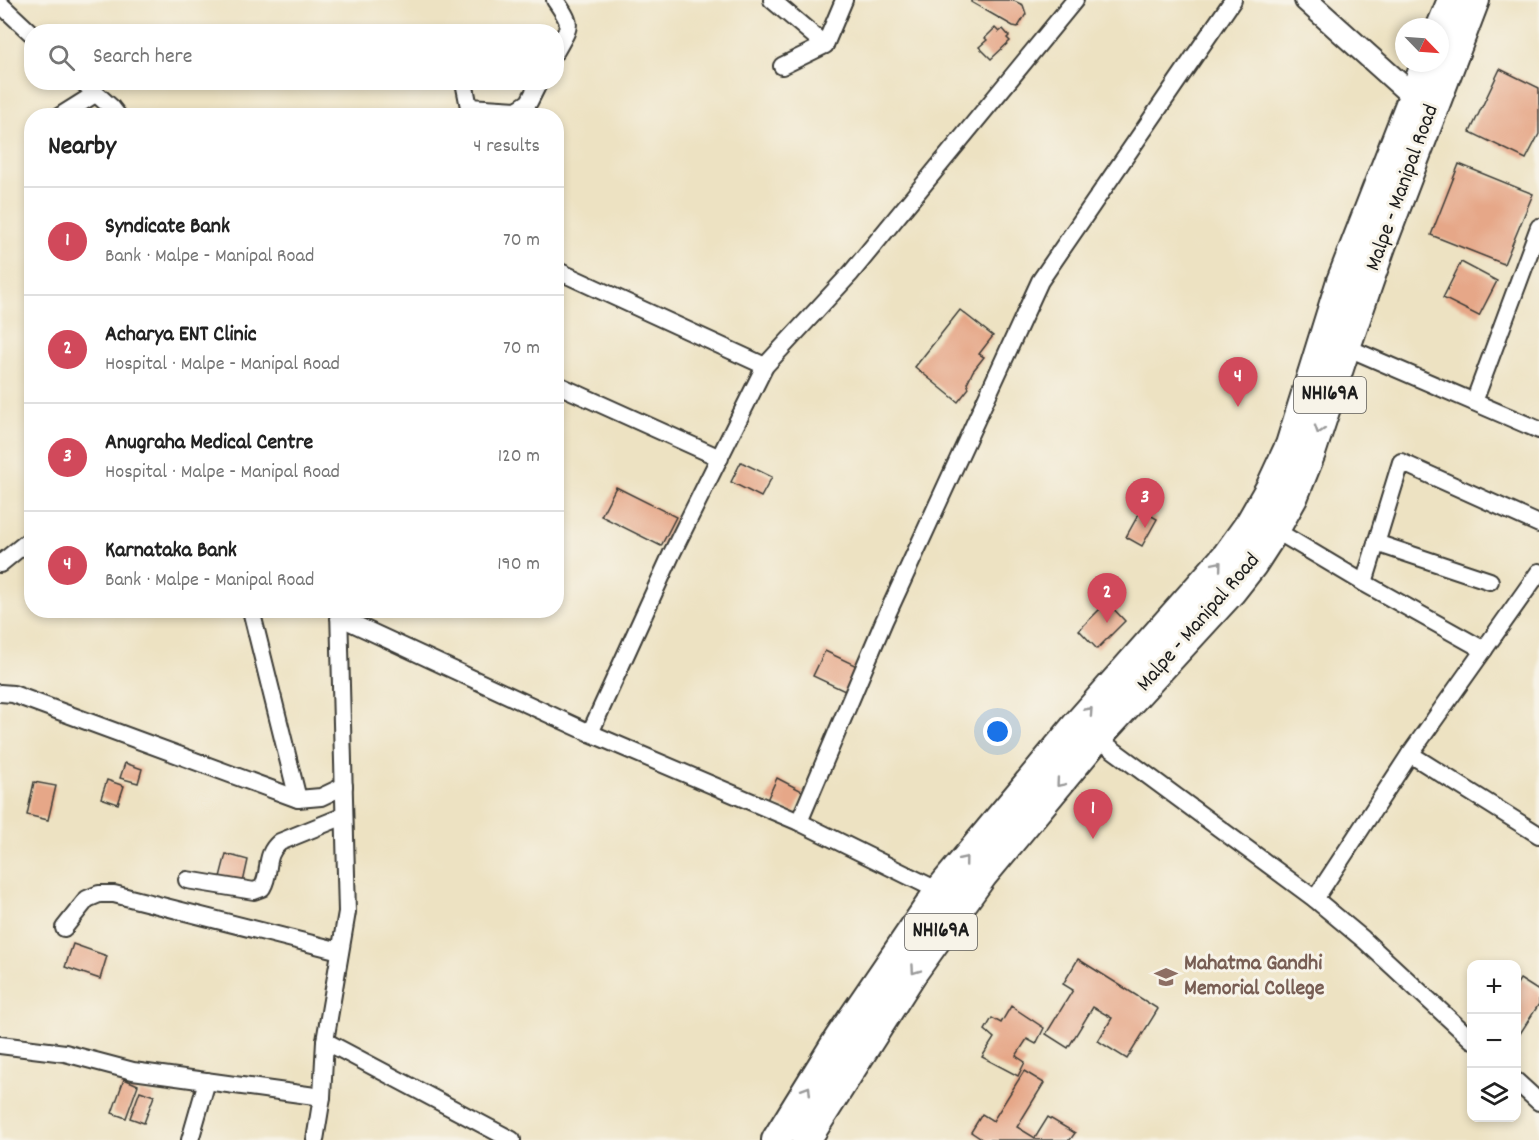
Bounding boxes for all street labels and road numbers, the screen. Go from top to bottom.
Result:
street label: Malpe - Manipal Road [1358,100,1448,276]
road number: NH169A [1294,377,1366,413]
street label: Malpe - Manipal Road [1130,547,1268,699]
road number: NH169A [905,914,977,950]

